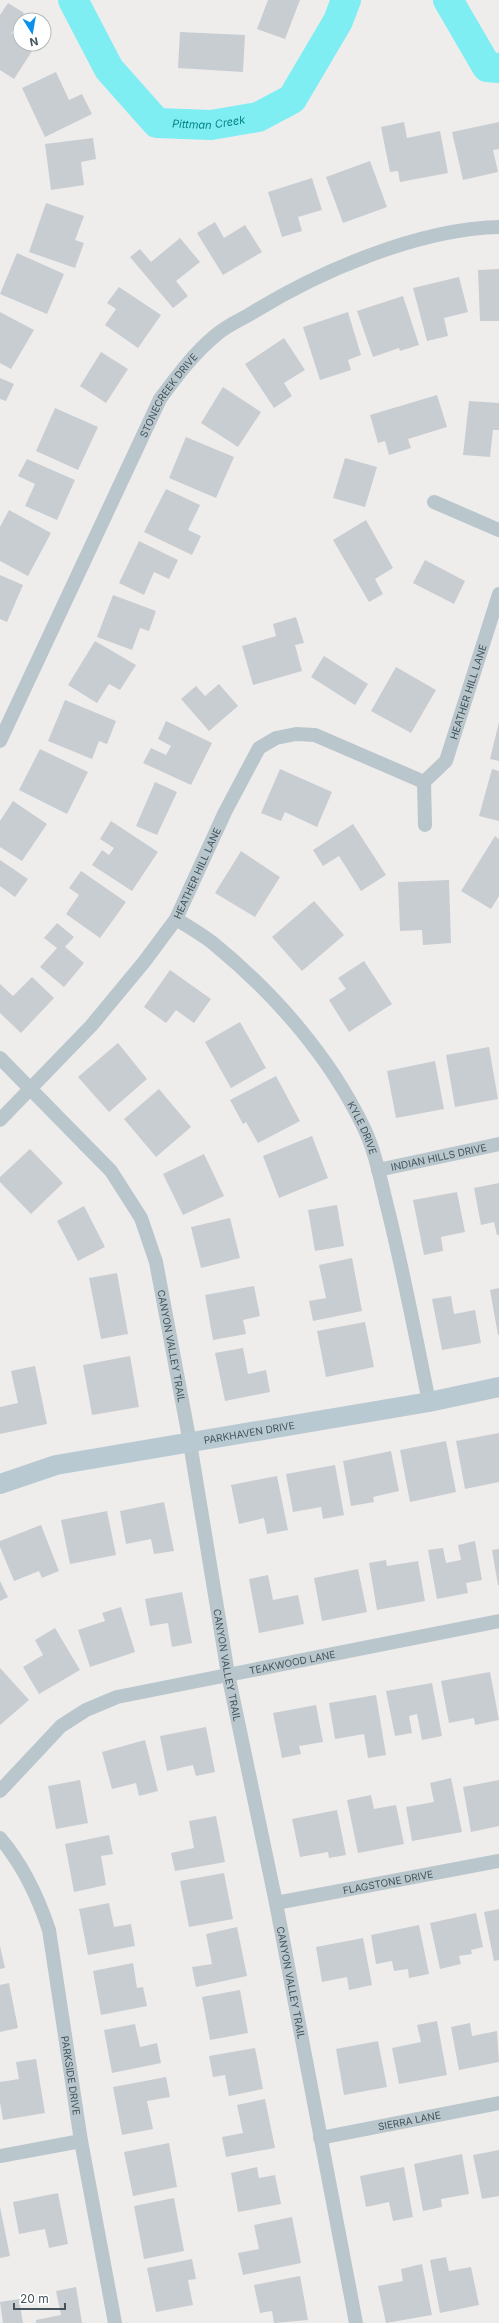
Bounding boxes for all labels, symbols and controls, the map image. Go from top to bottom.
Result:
north arrow [12,12,52,52]
text: N [28,34,39,49]
water label: Pittman Creek [172,112,247,132]
street label: STONECREEK DRIVE [137,351,200,439]
street label: HEATHER HILL LANE [447,643,489,741]
street label: HEATHER HILL LANE [171,826,223,921]
street label: KYLE DRIVE [345,1099,380,1156]
street label: INDIAN HILLS DRIVE [390,1141,487,1173]
street label: CANYON VALLEY TRAIL [155,1289,188,1403]
street label: PARKHAVEN DRIVE [203,1419,295,1446]
street label: CANYON VALLEY TRAIL [211,1608,244,1723]
street label: TEAKWOOD LANE [248,1648,336,1677]
street label: FLAGSTONE DRIVE [342,1868,434,1896]
street label: CANYON VALLEY TRAIL [275,1925,308,2040]
street label: PARKSIDE DRIVE [59,2035,83,2116]
street label: SIERRA LANE [377,2109,442,2133]
scale bar [14,2285,65,2311]
text: 20 m [20,2291,49,2306]

